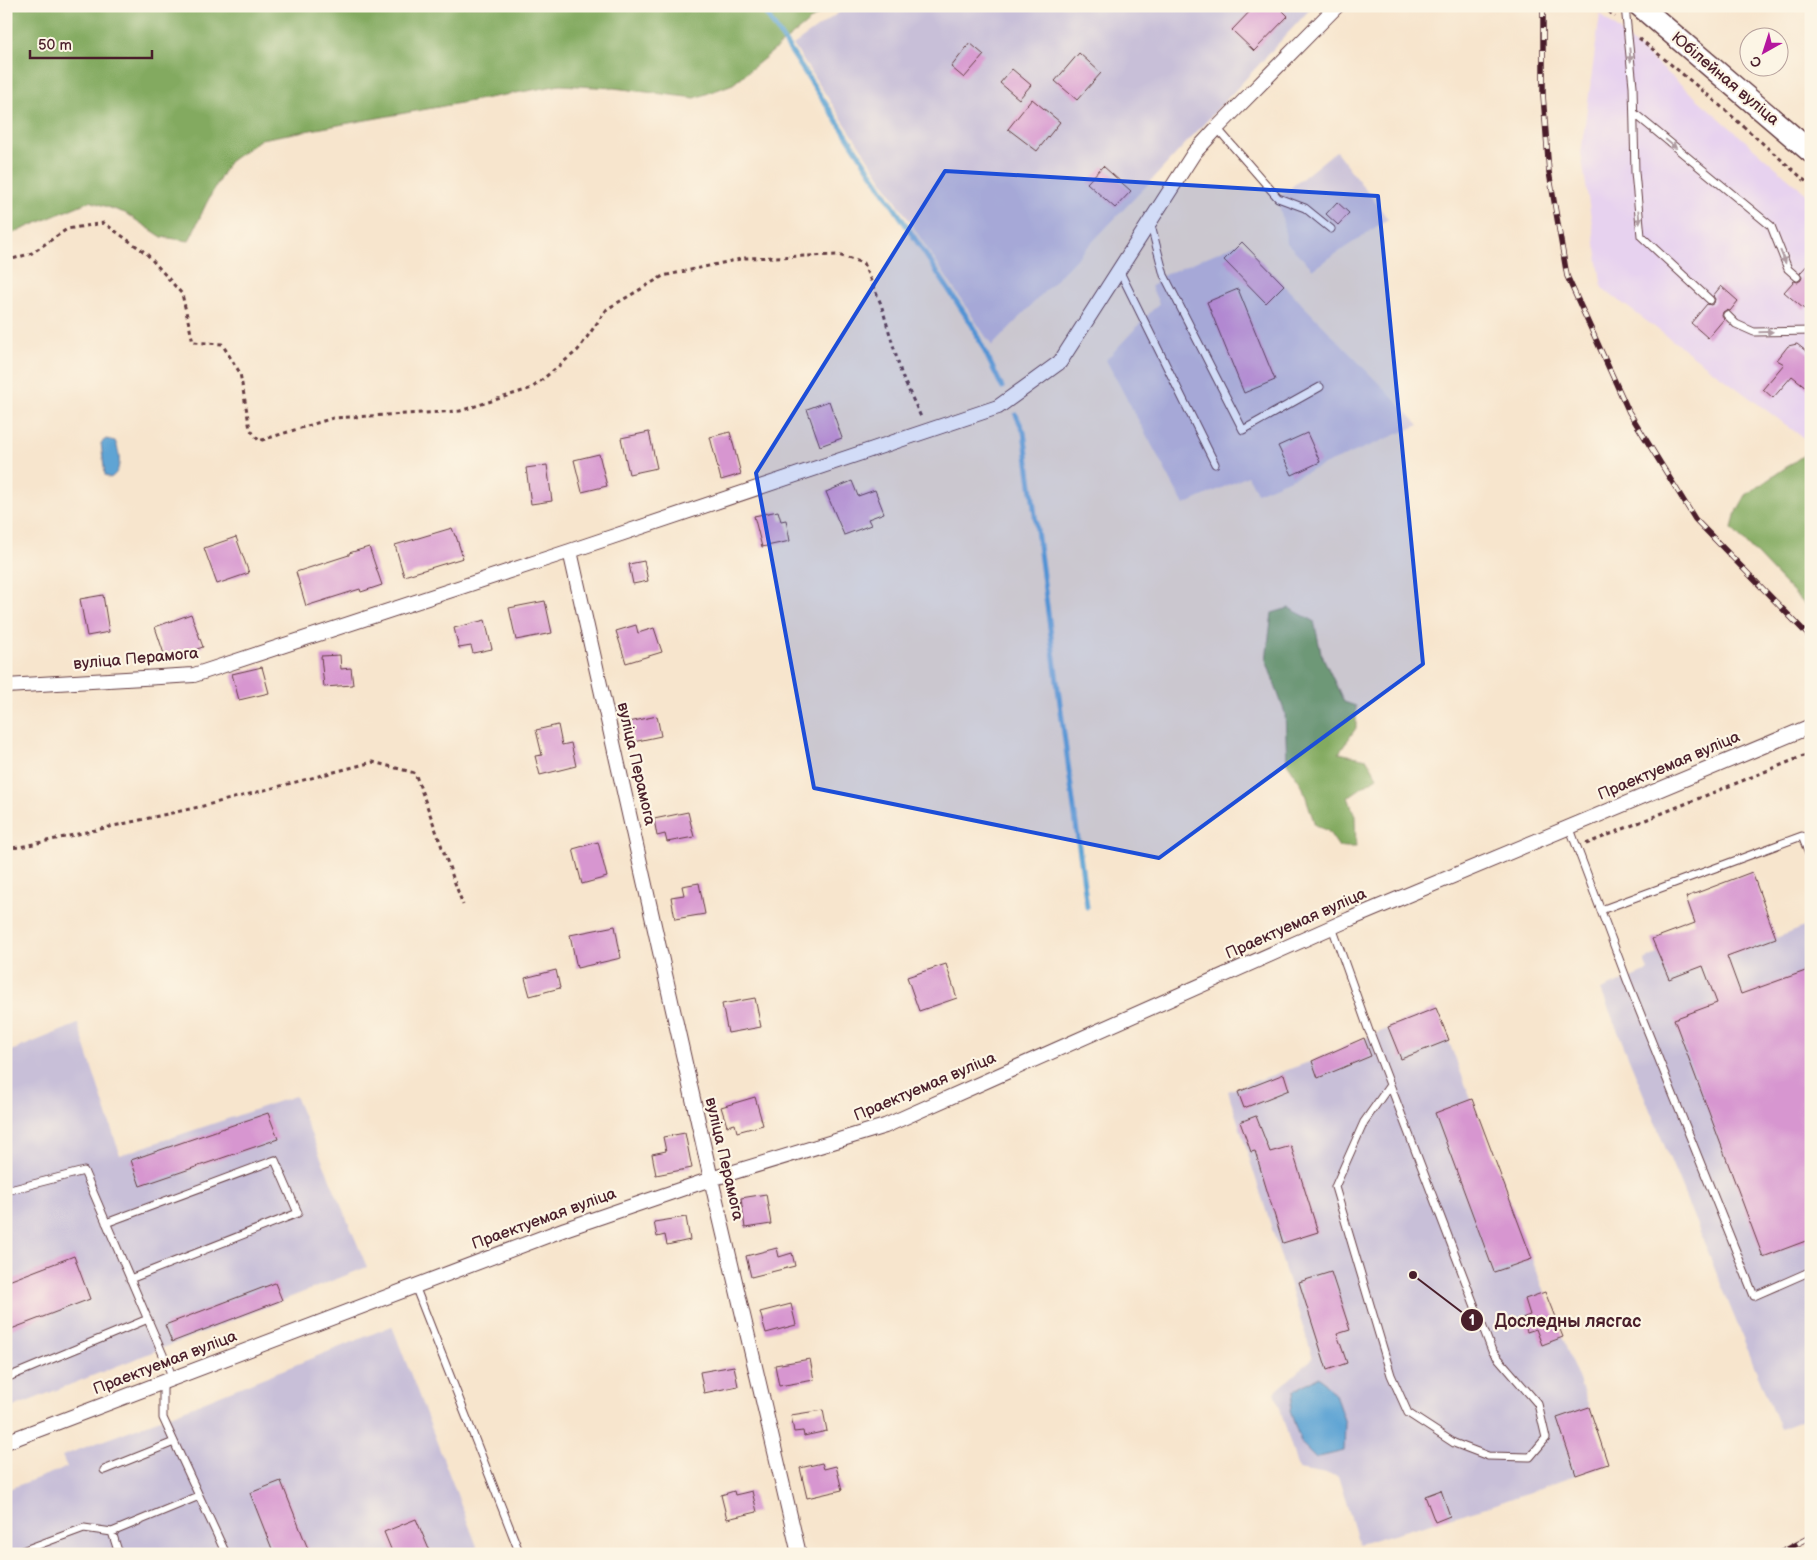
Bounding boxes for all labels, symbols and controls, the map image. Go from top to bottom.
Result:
scale bar [30,28,152,60]
street label: Юбілейная вуліца [1667,28,1783,130]
north arrow [1740,28,1790,78]
text: 50 m [38,36,72,55]
one-way arrow [1627,47,1635,63]
text: С [1747,52,1765,71]
one-way arrow [1665,138,1677,150]
one-way arrow [1635,209,1643,225]
one-way arrow [1780,250,1788,264]
one-way arrow [1758,328,1774,336]
street label: вуліца Перамога [73,644,200,674]
street label: вуліца Перамога [613,701,659,828]
street label: Праектуемая вуліца [1595,727,1743,805]
street label: Праектуемая вуліца [1222,884,1370,964]
street label: Праектуемая вуліца [851,1048,999,1126]
street label: вуліца Перамога [701,1096,747,1223]
street label: Праектуемая вуліца [469,1184,619,1254]
callout: Доследны лясгас [1459,1304,1651,1337]
text: 1 [1469,1311,1475,1330]
text: Доследны лясгас [1495,1311,1641,1332]
street label: Праектуемая вуліца [90,1327,240,1399]

